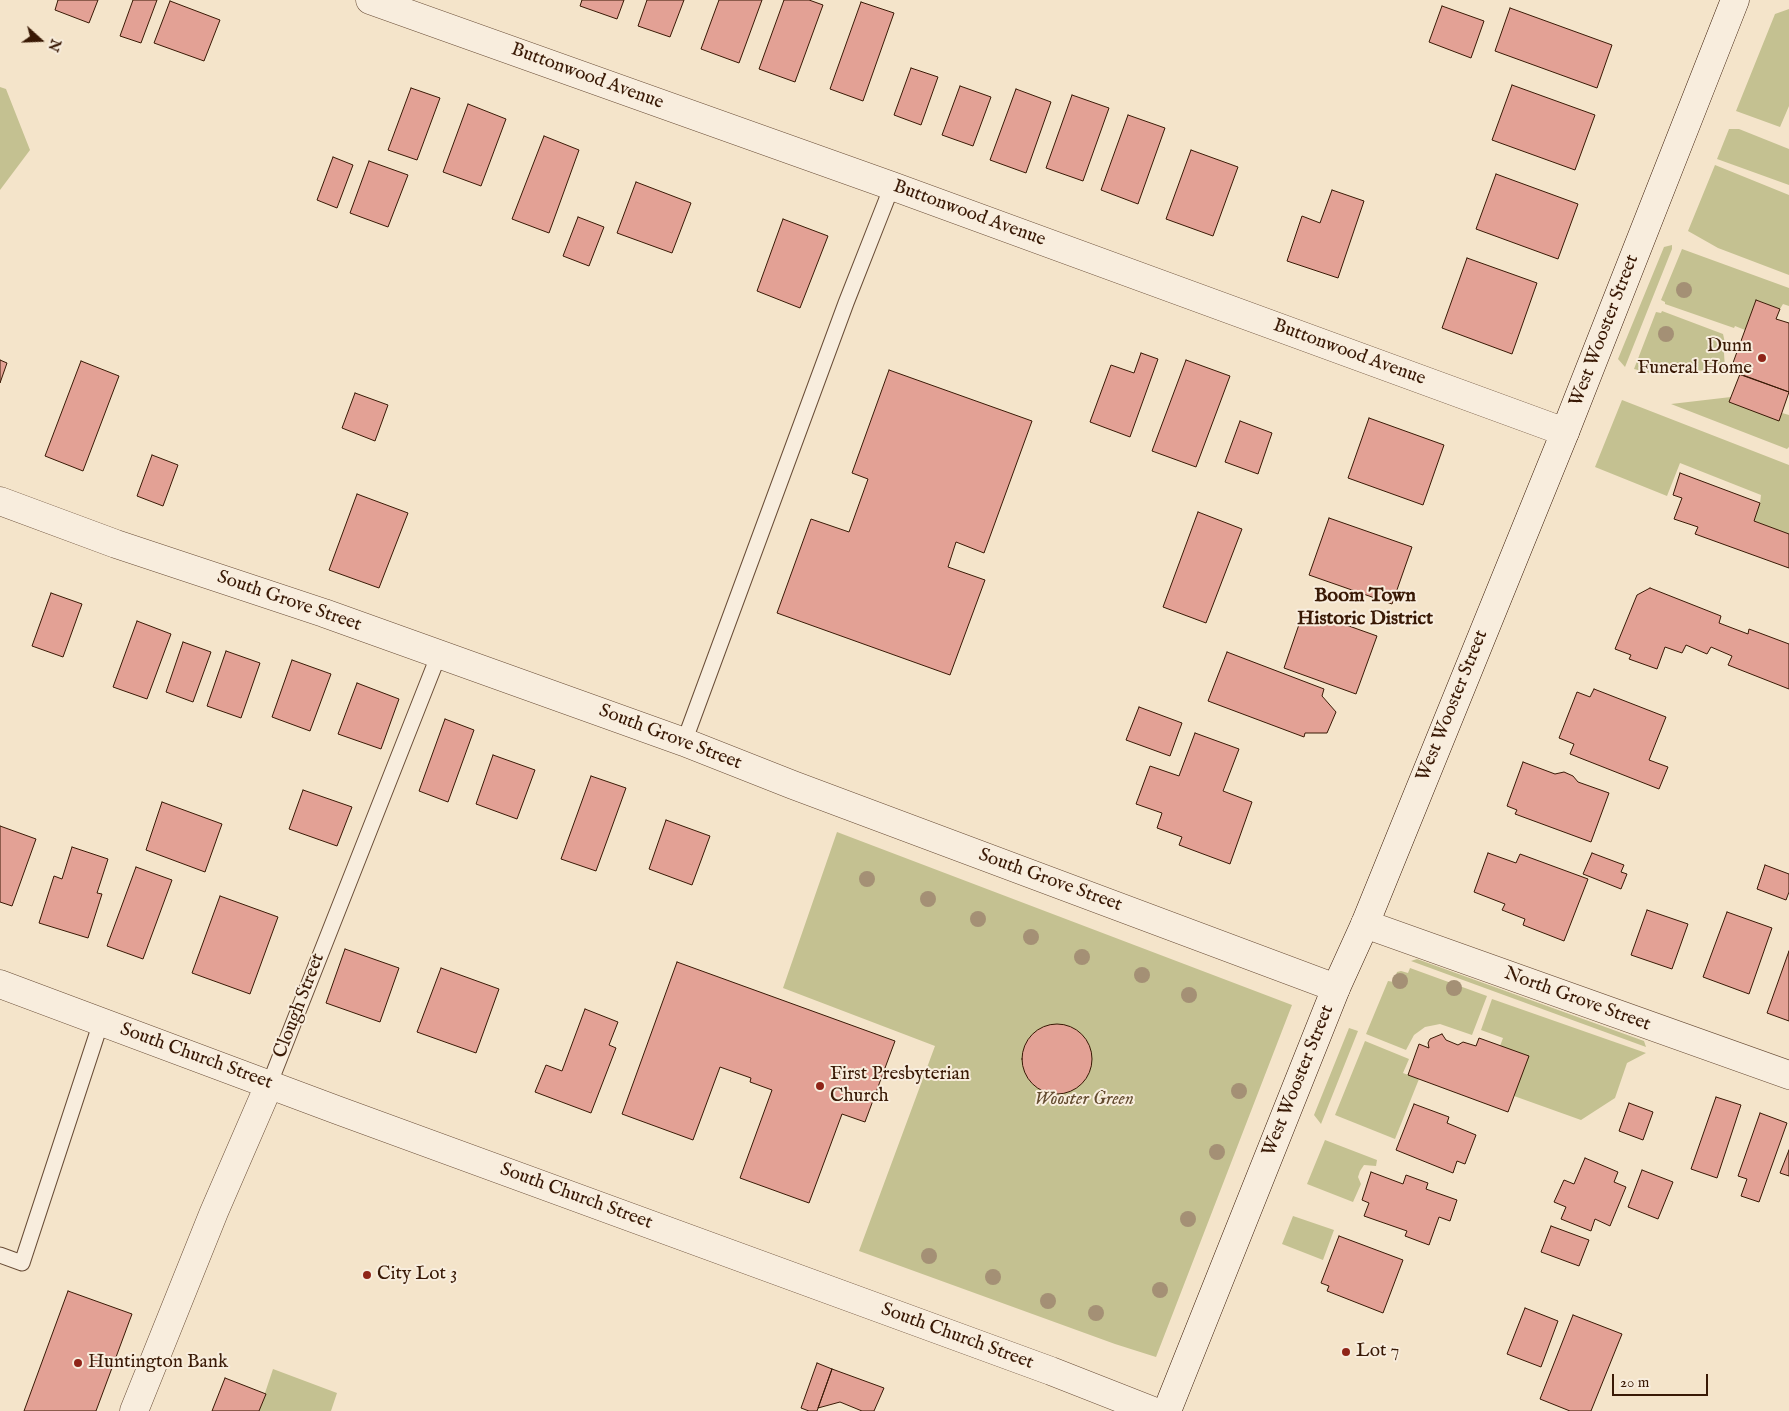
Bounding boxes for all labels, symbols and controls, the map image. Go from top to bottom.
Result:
north arrow [15,15,65,65]
text: N [44,36,65,54]
street label: Buttonwood Avenue [508,39,666,115]
street label: Buttonwood Avenue [890,176,1048,252]
street label: West Wooster Street [1565,252,1645,410]
street label: Buttonwood Avenue [1270,315,1428,391]
place label: Dunn Funeral Home [1637,336,1752,380]
marker: Dunn Funeral Home [1756,352,1768,364]
street label: South Grove Street [214,567,364,637]
district label: Boom Town Historic District [1297,585,1433,632]
street label: West Wooster Street [1412,627,1494,785]
street label: South Grove Street [595,700,745,776]
street label: South Grove Street [975,844,1125,918]
street label: Clough Street [270,950,330,1062]
street label: North Grove Street [1501,963,1653,1037]
street label: West Wooster Street [1258,1002,1340,1160]
street label: South Church Street [117,1019,275,1095]
place label: First Presbyterian Church [830,1064,970,1108]
marker: First Presbyterian Church [814,1080,826,1092]
park label: Wooster Green [1034,1089,1134,1111]
street label: South Church Street [497,1159,655,1235]
place label: City Lot 3 [377,1264,457,1286]
marker: City Lot 3 [361,1269,373,1281]
street label: South Church Street [878,1299,1036,1375]
place label: Lot 7 [1356,1341,1399,1363]
marker: Lot 7 [1340,1346,1352,1358]
place label: Huntington Bank [88,1352,228,1374]
marker: Huntington Bank [72,1357,84,1369]
scale bar [1614,1364,1710,1396]
text: 20 m [1620,1373,1649,1392]

